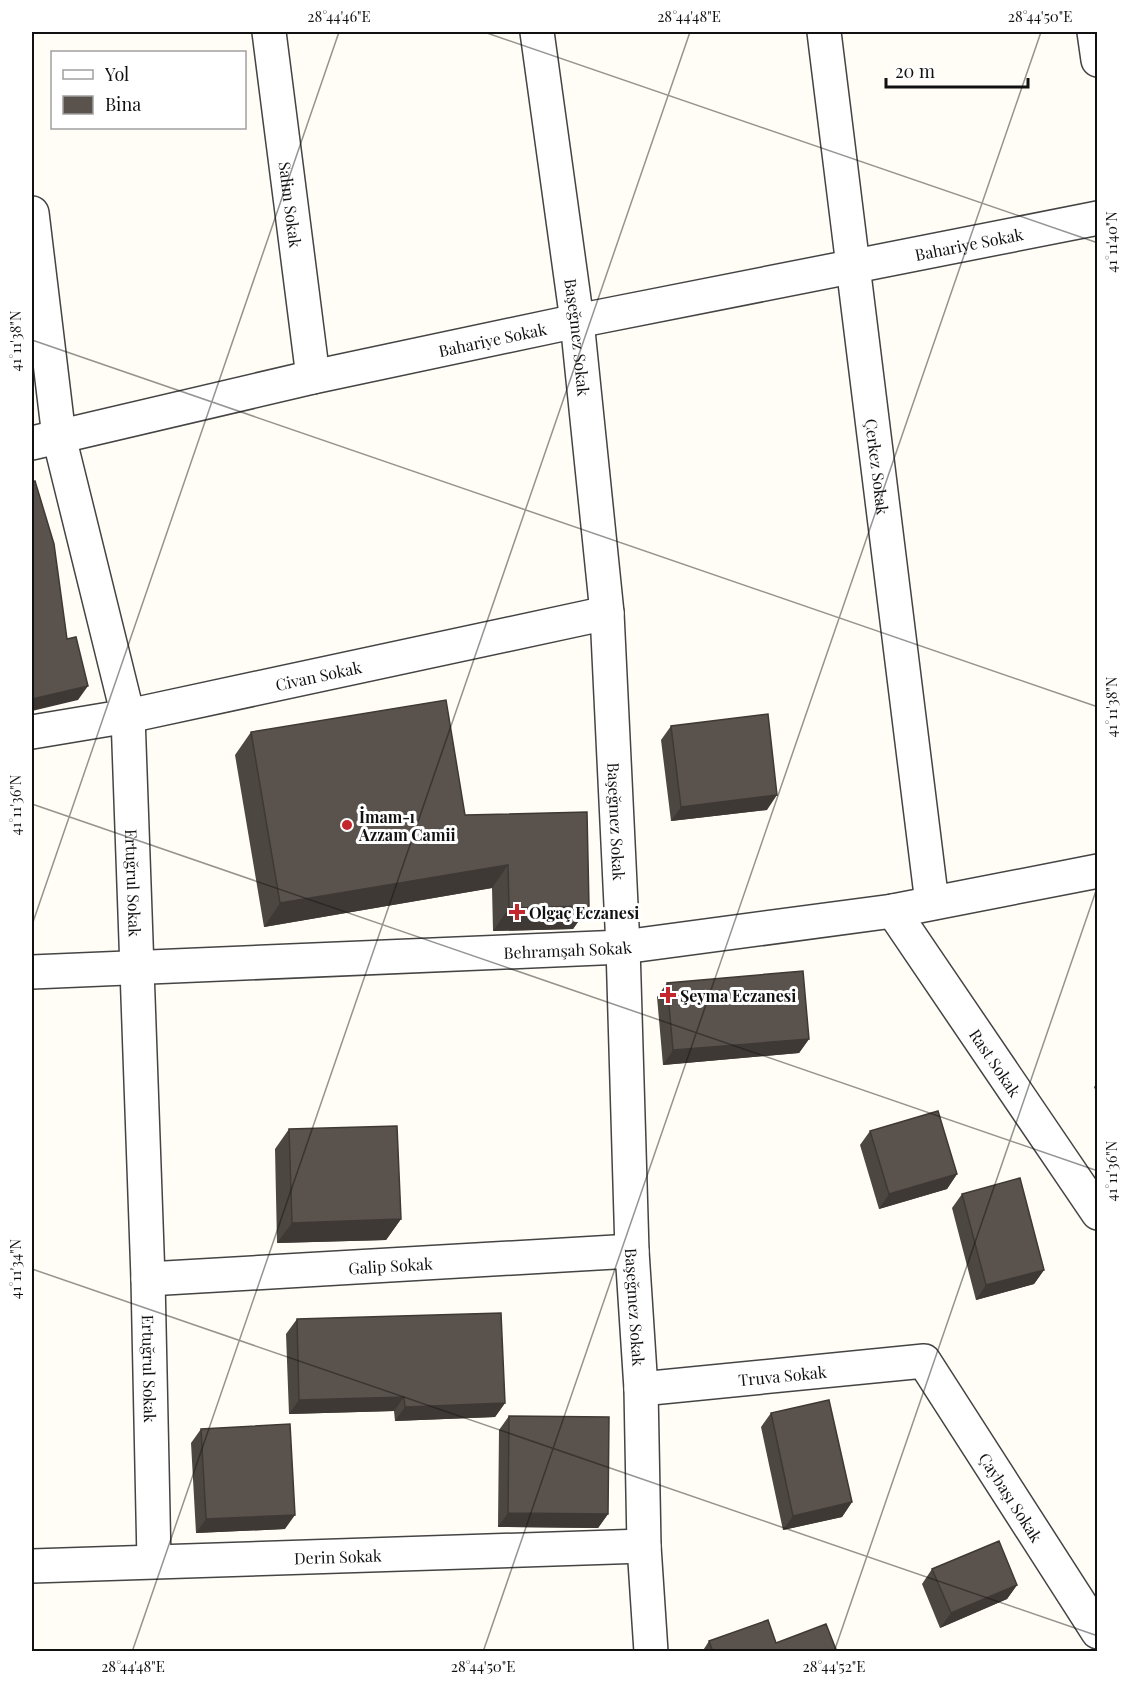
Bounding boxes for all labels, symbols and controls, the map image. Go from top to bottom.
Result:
text: 28°44'46"E [307,6,371,26]
text: 28°44'48"E [657,6,721,26]
text: 28°44'50"E [1008,6,1072,26]
legend [51,51,246,129]
scale bar [886,51,1028,89]
text: 20 m [895,59,935,83]
text: Yol [104,62,129,86]
text: Bina [105,92,141,116]
street label: Salim Sokak [275,160,307,249]
text: 41°11'40"N [1101,211,1121,273]
street label: Bahariye Sokak [913,223,1025,264]
street label: Başeğmez Sokak [561,277,595,397]
text: 41°11'38"N [5,310,25,372]
street label: Bahariye Sokak [436,317,548,361]
street label: Çerkez Sokak [862,417,894,516]
street label: Civan Sokak [273,656,364,695]
text: 41°11'38"N [1101,676,1121,738]
street label: Başeğmez Sokak [604,762,630,881]
text: 41°11'36"N [5,774,25,835]
place label: İmam-ı Azzam Camii [358,806,455,845]
marker: İmam-ı Azzam Camii [340,818,354,832]
street label: Ertuğrul Sokak [122,829,146,937]
place label: Olgaç Eczanesi [529,902,639,923]
marker: Olgaç Eczanesi [510,905,524,919]
street label: Behramşah Sokak [503,935,633,963]
place label: Şeyma Eczanesi [680,985,796,1006]
marker: Şeyma Eczanesi [661,988,675,1002]
street label: Rast Sokak [965,1024,1026,1101]
text: 41°11'36"N [1101,1140,1121,1201]
text: 41°11'34"N [5,1238,25,1299]
street label: Başeğmez Sokak [621,1247,650,1367]
street label: Galip Sokak [348,1252,434,1278]
street label: Ertuğrul Sokak [138,1314,162,1423]
street label: Truva Sokak [737,1360,828,1390]
street label: Çaybaşı Sokak [975,1448,1048,1546]
street label: Derin Sokak [294,1544,382,1568]
text: 28°44'48"E [101,1656,165,1676]
text: 28°44'50"E [451,1656,515,1676]
text: 28°44'52"E [803,1656,865,1676]

